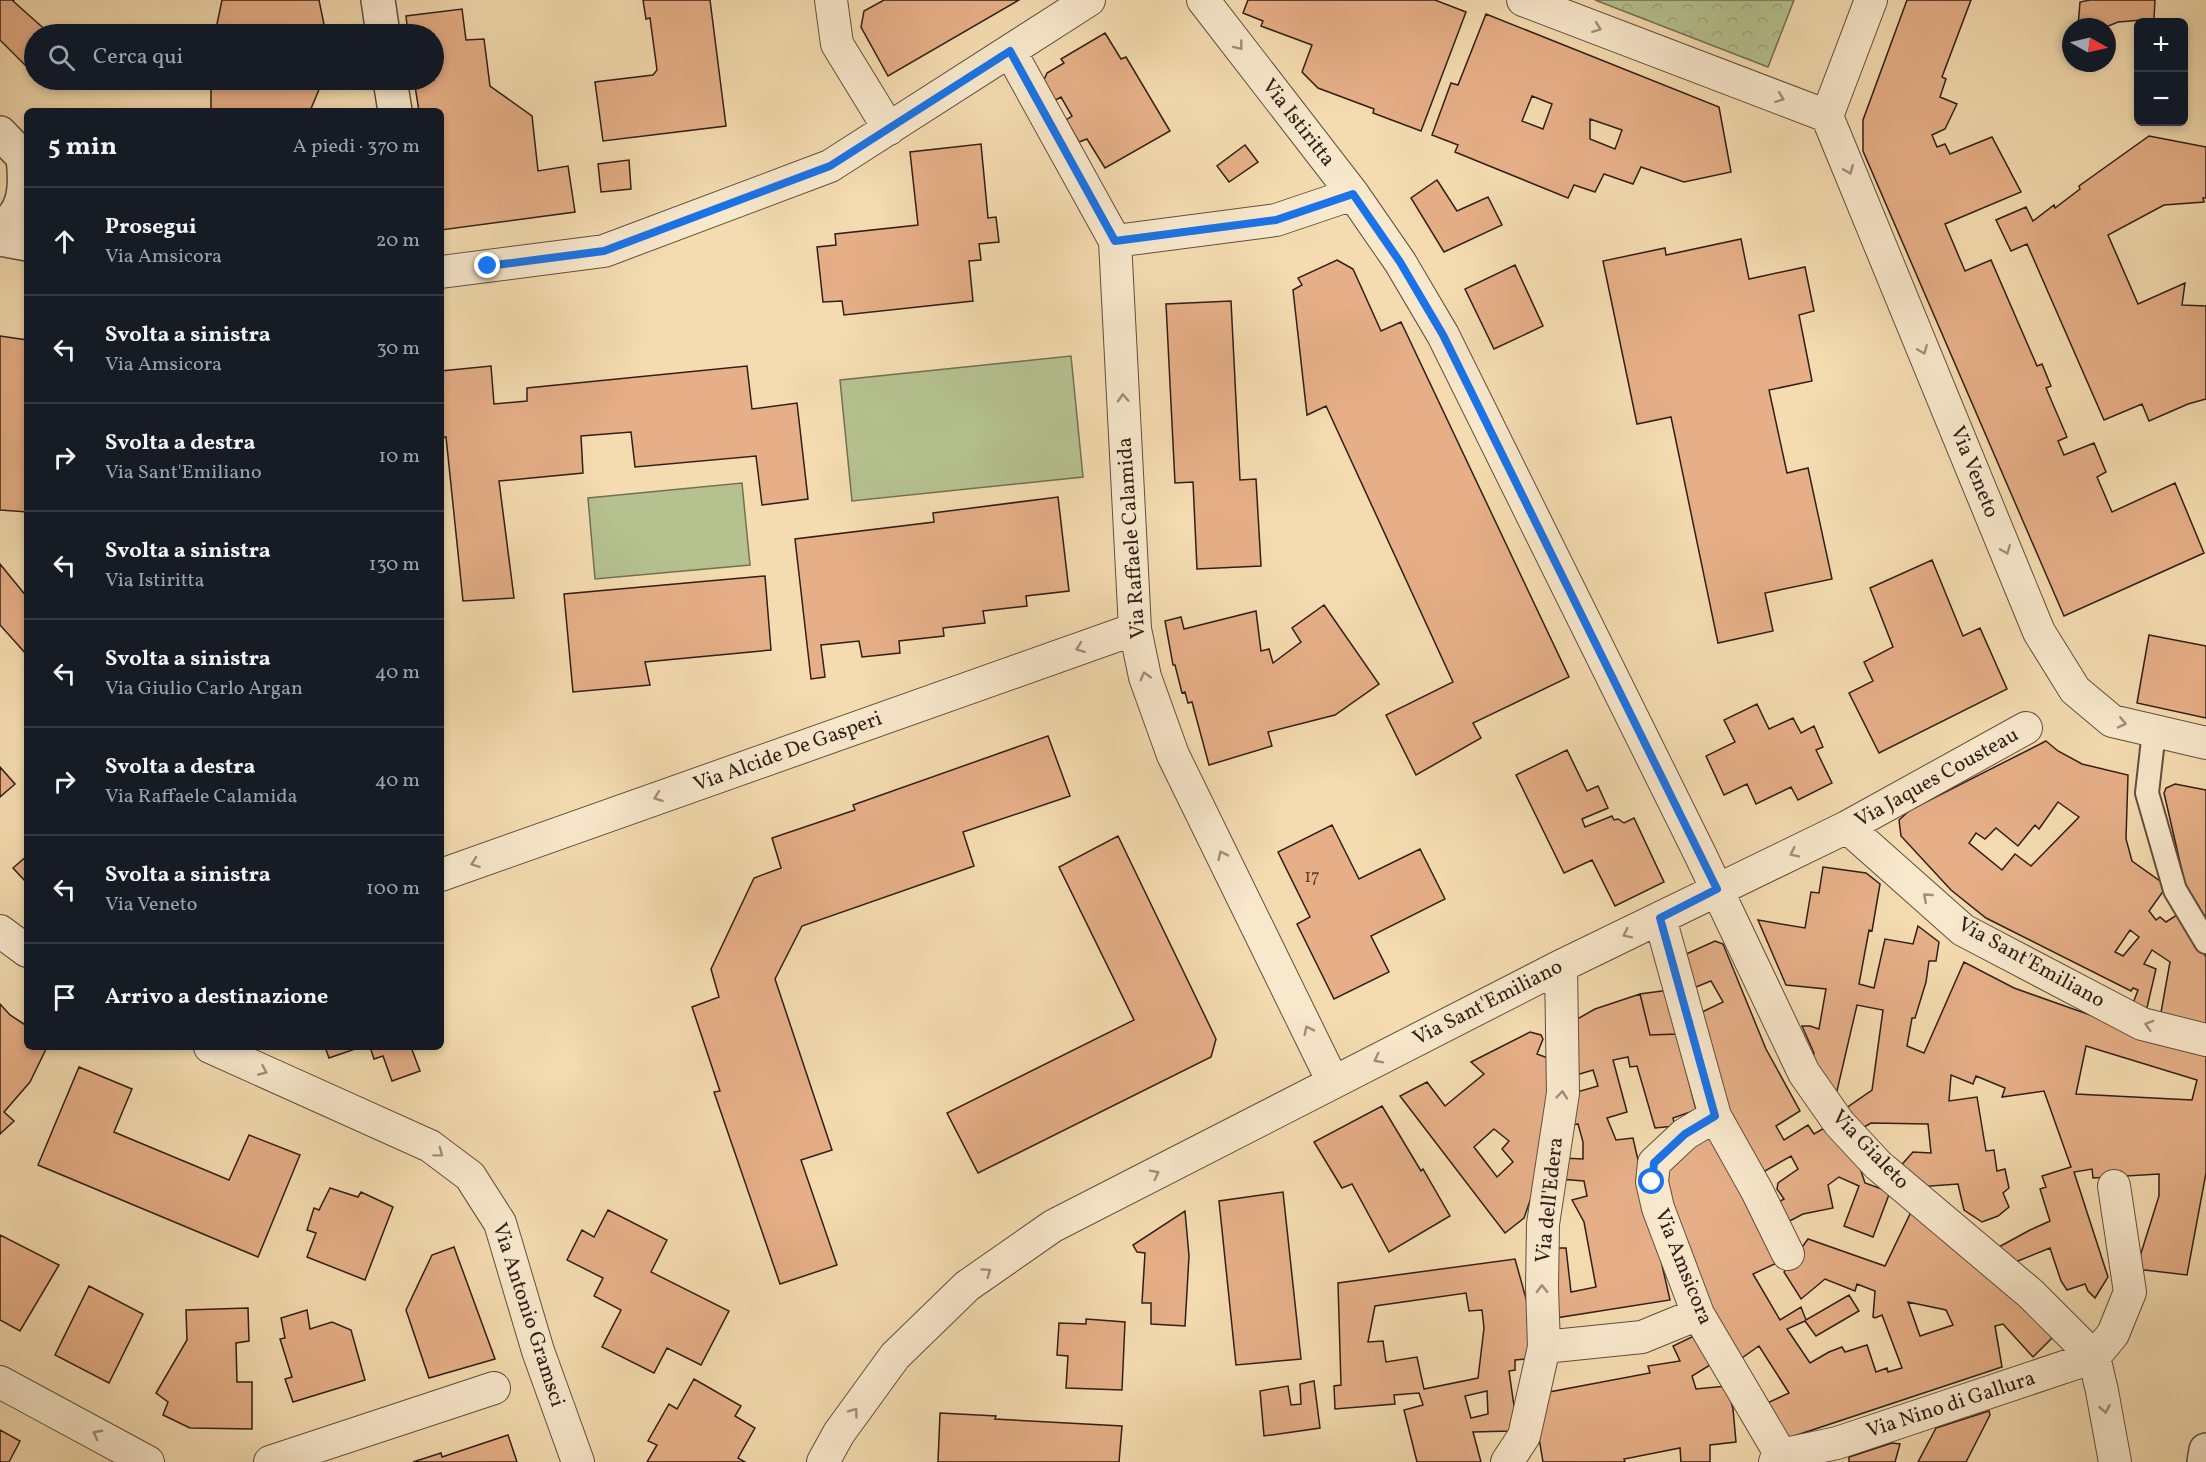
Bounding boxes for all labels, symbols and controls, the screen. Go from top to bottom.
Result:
north arrow [2062,18,2116,72]
map controls [2134,18,2188,126]
button: + [2134,18,2188,72]
one-way arrow [1592,21,1602,34]
search box [24,24,444,90]
one-way arrow [1231,40,1242,51]
icon: search [45,41,78,74]
text: Cerca qui [93,42,183,73]
button: − [2134,72,2188,126]
street label: Via Istiritta [1254,73,1342,173]
one-way arrow [1773,91,1784,103]
text: 5 min [48,129,117,165]
text: A piedi · 370 m [293,133,420,161]
one-way arrow [1842,164,1854,175]
text: Prosegui [105,212,197,243]
icon: ahead [48,225,81,258]
text: 20 m [376,227,420,255]
text: Via Amsicora [105,243,222,271]
route end [474,252,500,278]
text: Svolta a sinistra [105,320,271,351]
icon: left [48,333,81,366]
text: 30 m [376,335,420,363]
one-way arrow [1916,344,1928,355]
text: Via Amsicora [105,351,222,379]
one-way arrow [1117,394,1130,403]
street label: Via Veneto [1942,422,2006,522]
text: Svolta a destra [105,428,256,459]
street label: Via Raffaele Calamida [1110,436,1154,640]
icon: right [48,441,81,474]
text: 10 m [379,443,420,471]
text: Via Sant'Emiliano [105,459,262,487]
text: Svolta a sinistra [105,536,271,567]
one-way arrow [1999,544,2011,555]
icon: left [48,549,81,582]
text: 130 m [369,551,420,579]
text: Via Istiritta [105,567,205,595]
one-way arrow [1075,641,1085,654]
text: Svolta a sinistra [105,644,271,675]
icon: left [48,657,81,690]
text: 40 m [375,659,420,687]
one-way arrow [1140,671,1152,682]
text: Via Giulio Carlo Argan [105,675,303,703]
street label: Via Alcide De Gasperi [690,704,886,800]
one-way arrow [2117,716,2127,729]
street label: Via Jaques Cousteau [1850,721,2024,835]
text: Svolta a destra [105,752,256,783]
icon: right [48,765,81,798]
text: 40 m [375,767,420,795]
text: Via Raffaele Calamida [105,783,297,811]
one-way arrow [653,790,664,803]
one-way arrow [1790,845,1801,857]
one-way arrow [1218,850,1229,861]
one-way arrow [470,855,480,868]
text: Svolta a sinistra [105,860,271,891]
house number: 17 [1304,865,1320,890]
icon: left [48,873,81,906]
text: 100 m [366,875,420,903]
text: Via Veneto [105,891,197,919]
one-way arrow [1923,893,1934,904]
street label: Via Sant'Emiliano [1952,910,2110,1016]
one-way arrow [1623,927,1634,938]
street label: Via Sant'Emiliano [1408,953,1568,1053]
icon: arrive [48,981,81,1014]
text: Arrivo a destinazione [105,982,328,1013]
one-way arrow [2144,1020,2155,1032]
one-way arrow [1303,1025,1315,1036]
one-way arrow [1373,1052,1384,1064]
one-way arrow [256,1064,267,1076]
one-way arrow [1555,1091,1568,1100]
street label: Via Gialeto [1824,1104,1916,1196]
street label: Via dell'Edera [1529,1136,1571,1264]
one-way arrow [433,1146,444,1157]
route start [1638,1168,1664,1194]
one-way arrow [1149,1170,1160,1181]
street label: Via Amsicora [1647,1205,1719,1329]
street label: Via Antonio Gramsci [485,1219,571,1411]
one-way arrow [981,1268,992,1279]
one-way arrow [1536,1284,1548,1293]
street label: Via Nino di Gallura [1863,1364,2039,1446]
one-way arrow [2099,1405,2111,1414]
one-way arrow [847,1408,858,1419]
one-way arrow [93,1430,103,1441]

